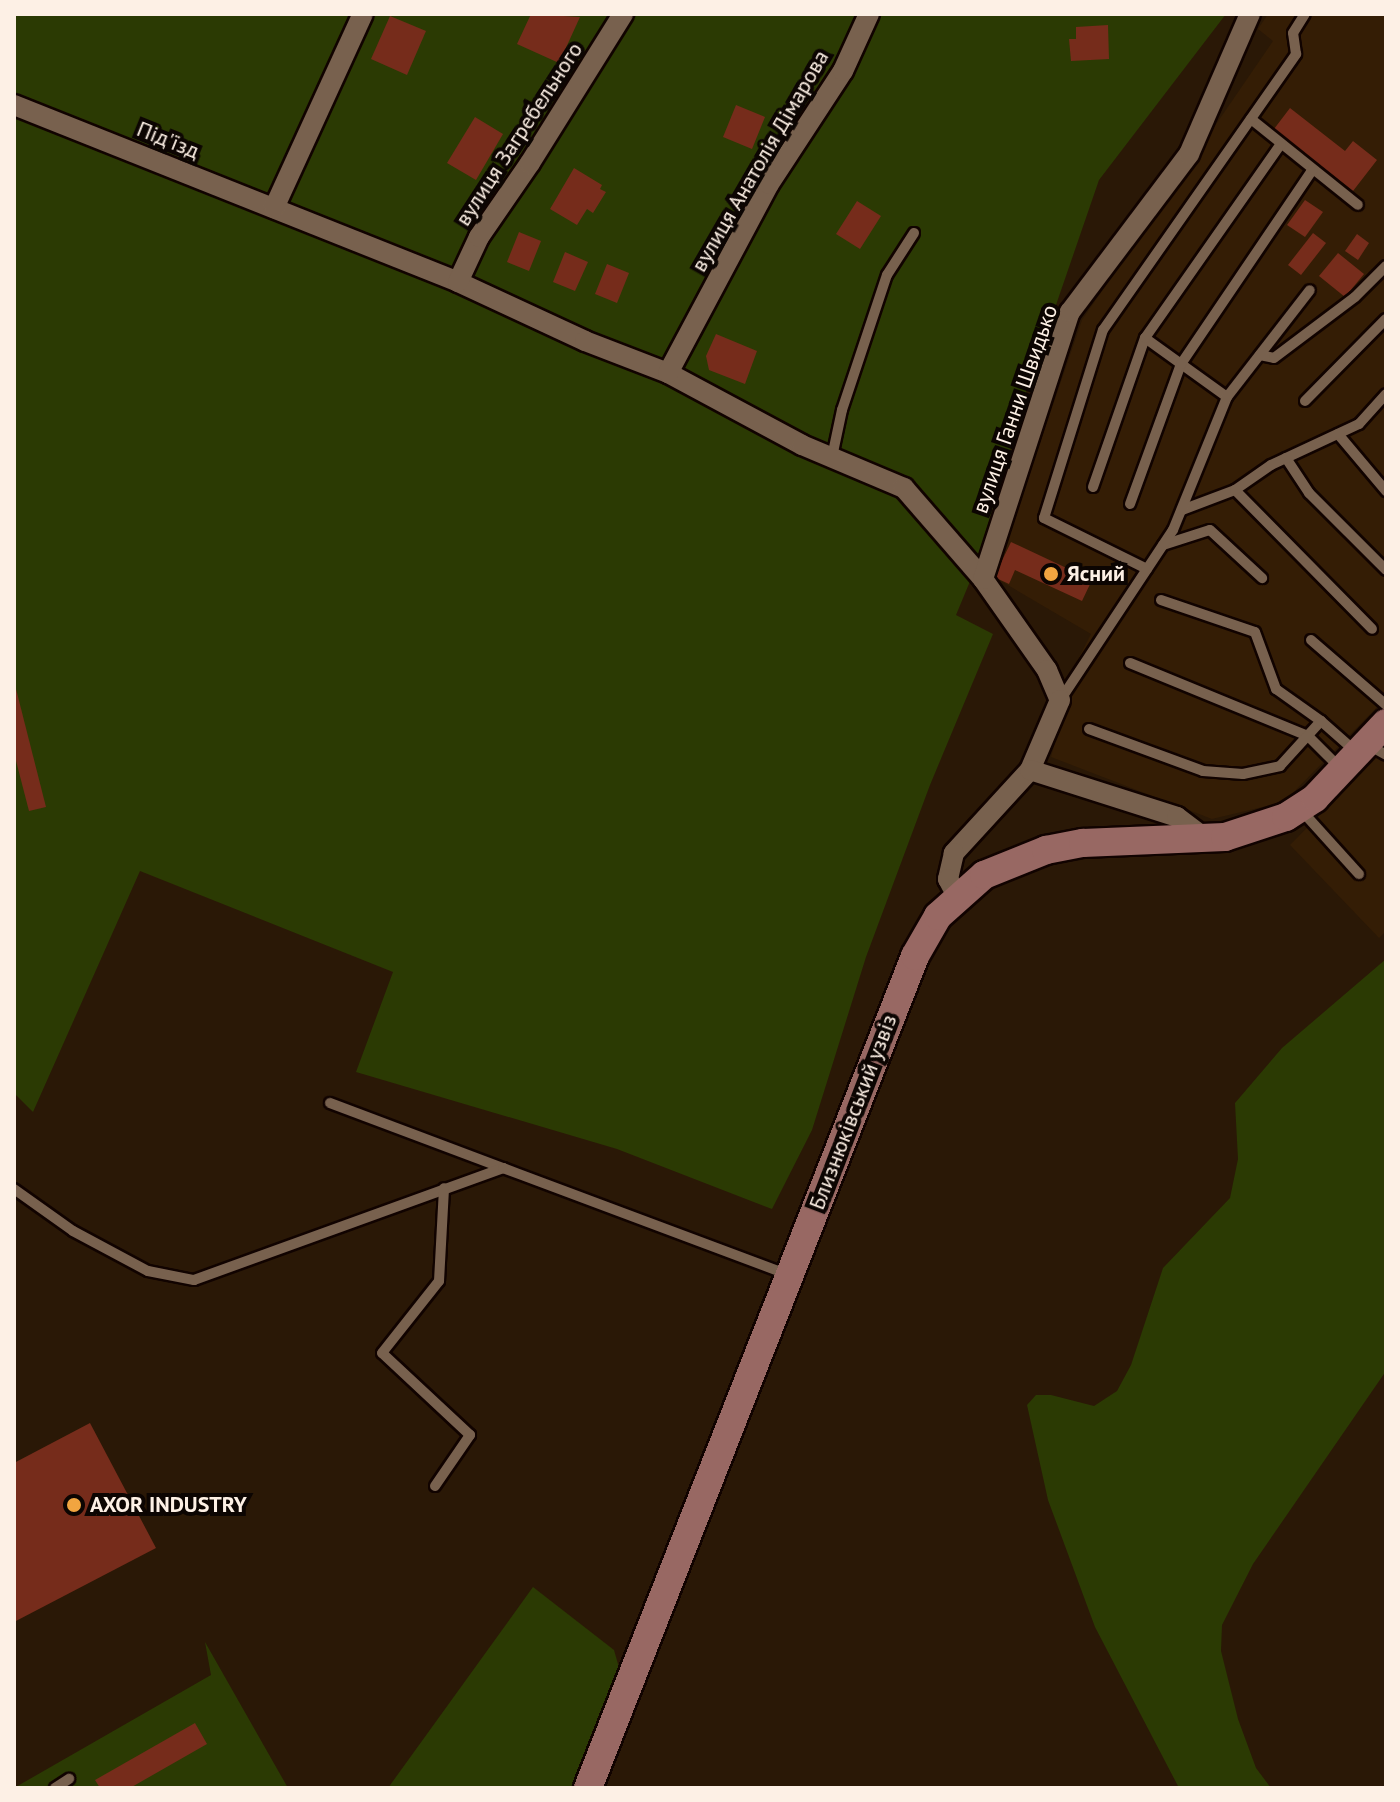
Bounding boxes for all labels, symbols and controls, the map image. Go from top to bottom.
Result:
street label: вулиця Загребельного [450,37,588,231]
street label: вулиця Анатолія Дімарова [685,45,835,277]
street label: Під'їзд [133,116,203,164]
street label: вулиця Ганни Швидько [967,301,1063,517]
place label: Ясний [1067,561,1125,587]
marker: Ясний [1042,565,1060,583]
street label: Близнюківський узвіз [804,1011,902,1213]
place label: AXOR INDUSTRY [90,1492,247,1518]
marker: AXOR INDUSTRY [65,1496,83,1514]

